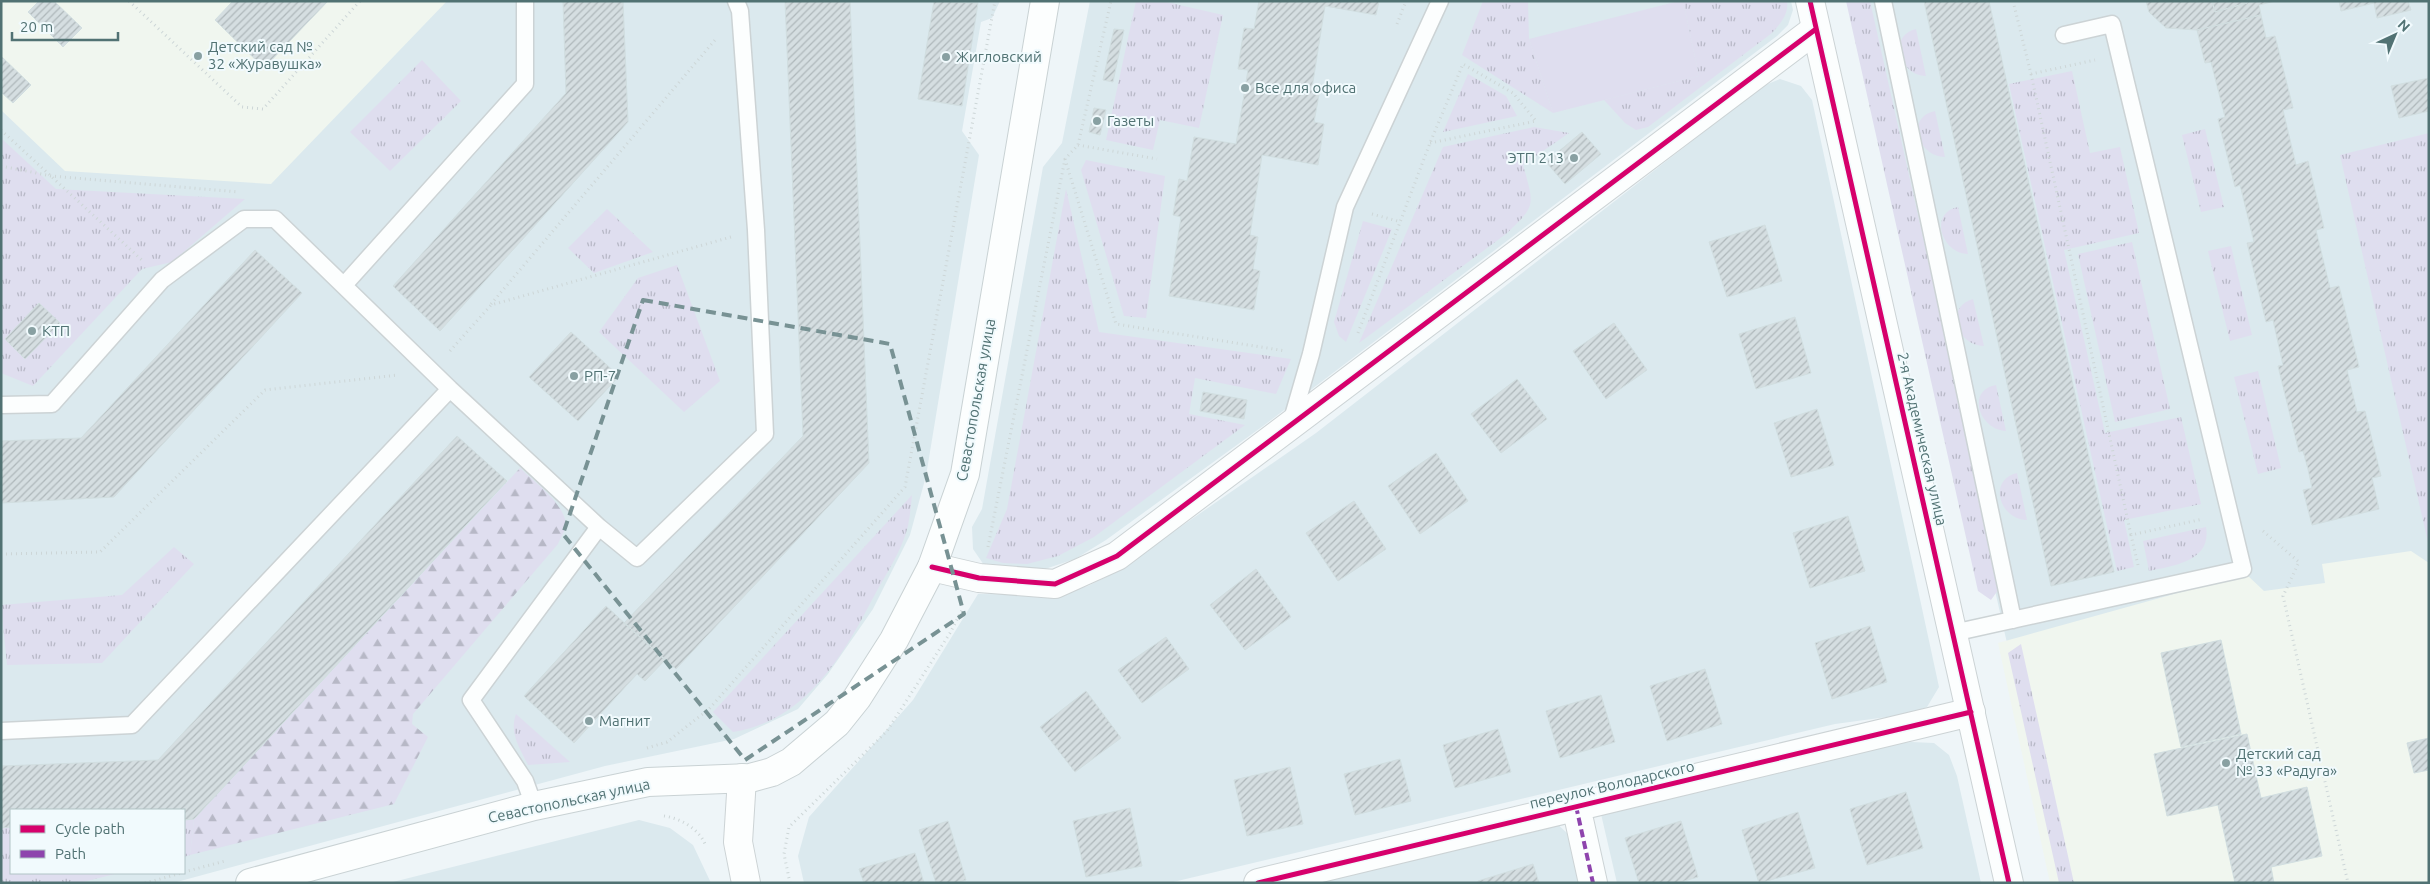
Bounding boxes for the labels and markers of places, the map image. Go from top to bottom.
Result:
place label: Детский сад № 32 «Журавушка» [208,38,322,72]
place label: Жигловский [956,48,1042,65]
marker: Детский сад № 32 «Журавушка» [192,50,204,62]
marker: Жигловский [940,51,952,63]
place label: Все для офиса [1255,79,1356,96]
marker: Все для офиса [1239,82,1251,94]
place label: Газеты [1107,112,1154,129]
marker: Газеты [1091,115,1103,127]
place label: ЭТП 213 [1508,149,1564,166]
marker: ЭТП 213 [1568,152,1580,164]
place label: КТП [42,322,70,339]
marker: КТП [26,325,38,337]
place label: РП-7 [584,367,616,384]
marker: РП-7 [568,370,580,382]
place label: Магнит [599,712,650,729]
marker: Магнит [583,715,595,727]
place label: Детский сад № 33 «Радуга» [2236,745,2337,779]
marker: Детский сад № 33 «Радуга» [2220,757,2232,769]

